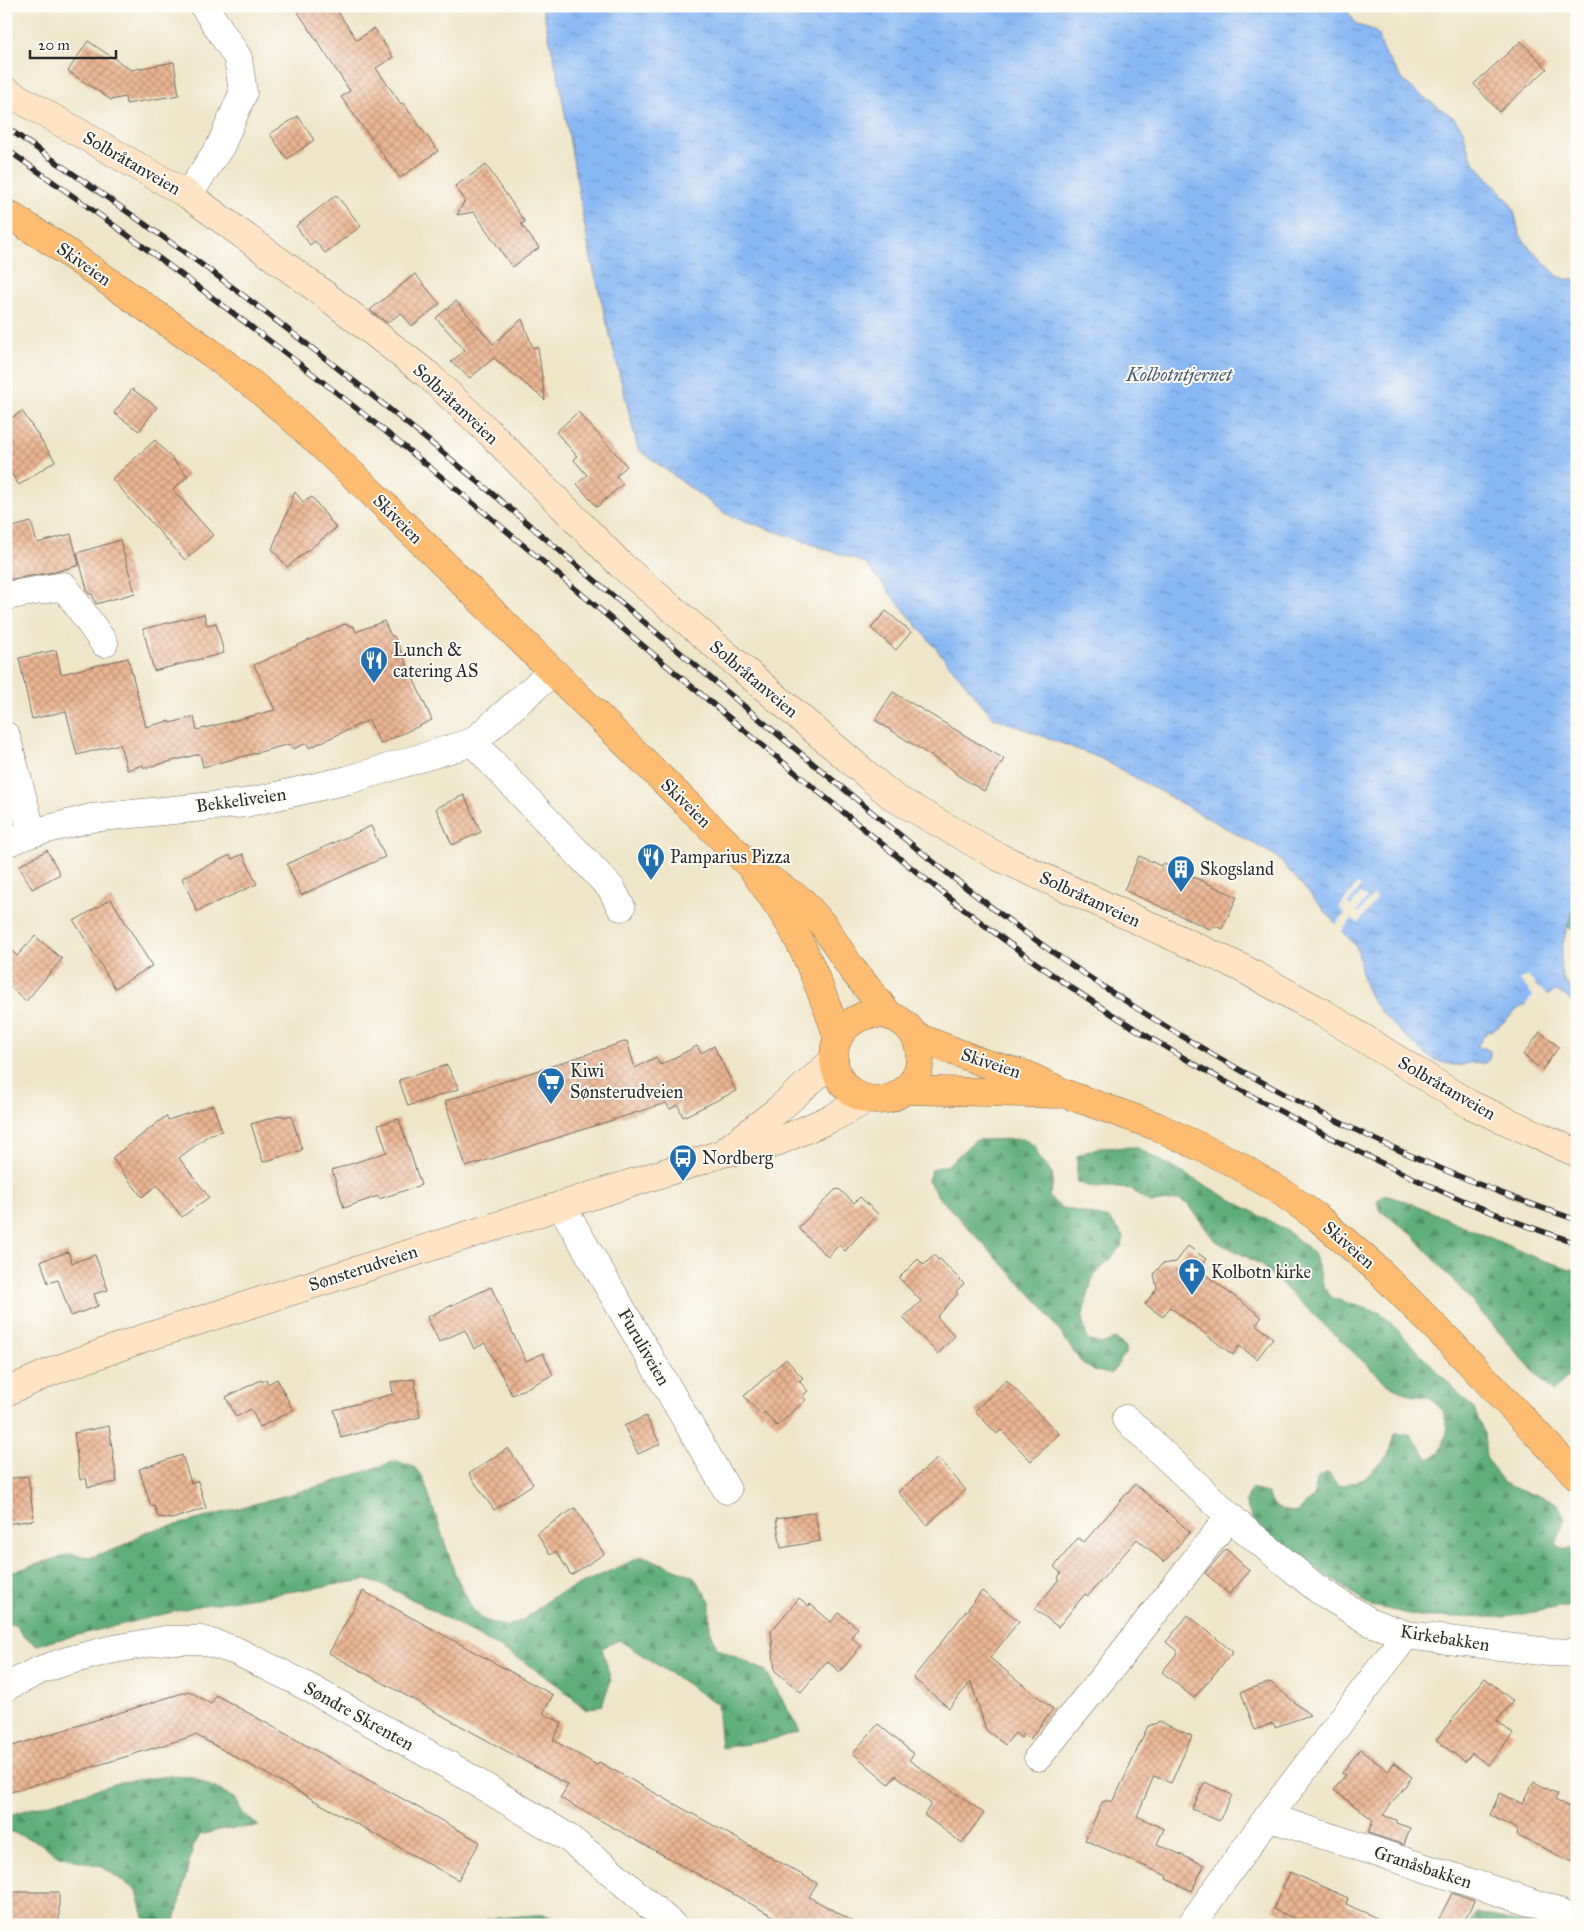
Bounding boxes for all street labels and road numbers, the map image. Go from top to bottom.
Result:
street label: Solbråtanveien [79,126,185,200]
street label: Skiveien [53,237,116,291]
street label: Solbråtanveien [409,359,503,449]
street label: Skiveien [368,489,428,549]
street label: Solbråtanveien [705,636,803,723]
street label: Skiveien [656,774,716,832]
street label: Bekkeliveien [194,783,288,817]
street label: Solbråtanveien [1036,866,1144,932]
street label: Skiveien [958,1043,1024,1083]
street label: Solbråtanveien [1394,1051,1500,1125]
street label: Skiveien [1319,1217,1380,1274]
street label: Sønsterudveien [306,1240,420,1296]
street label: Furuliveien [613,1305,675,1390]
street label: Kirkebakken [1399,1620,1492,1656]
street label: Søndre Skrenten [300,1677,418,1755]
street label: Granåsbakken [1371,1841,1475,1893]

